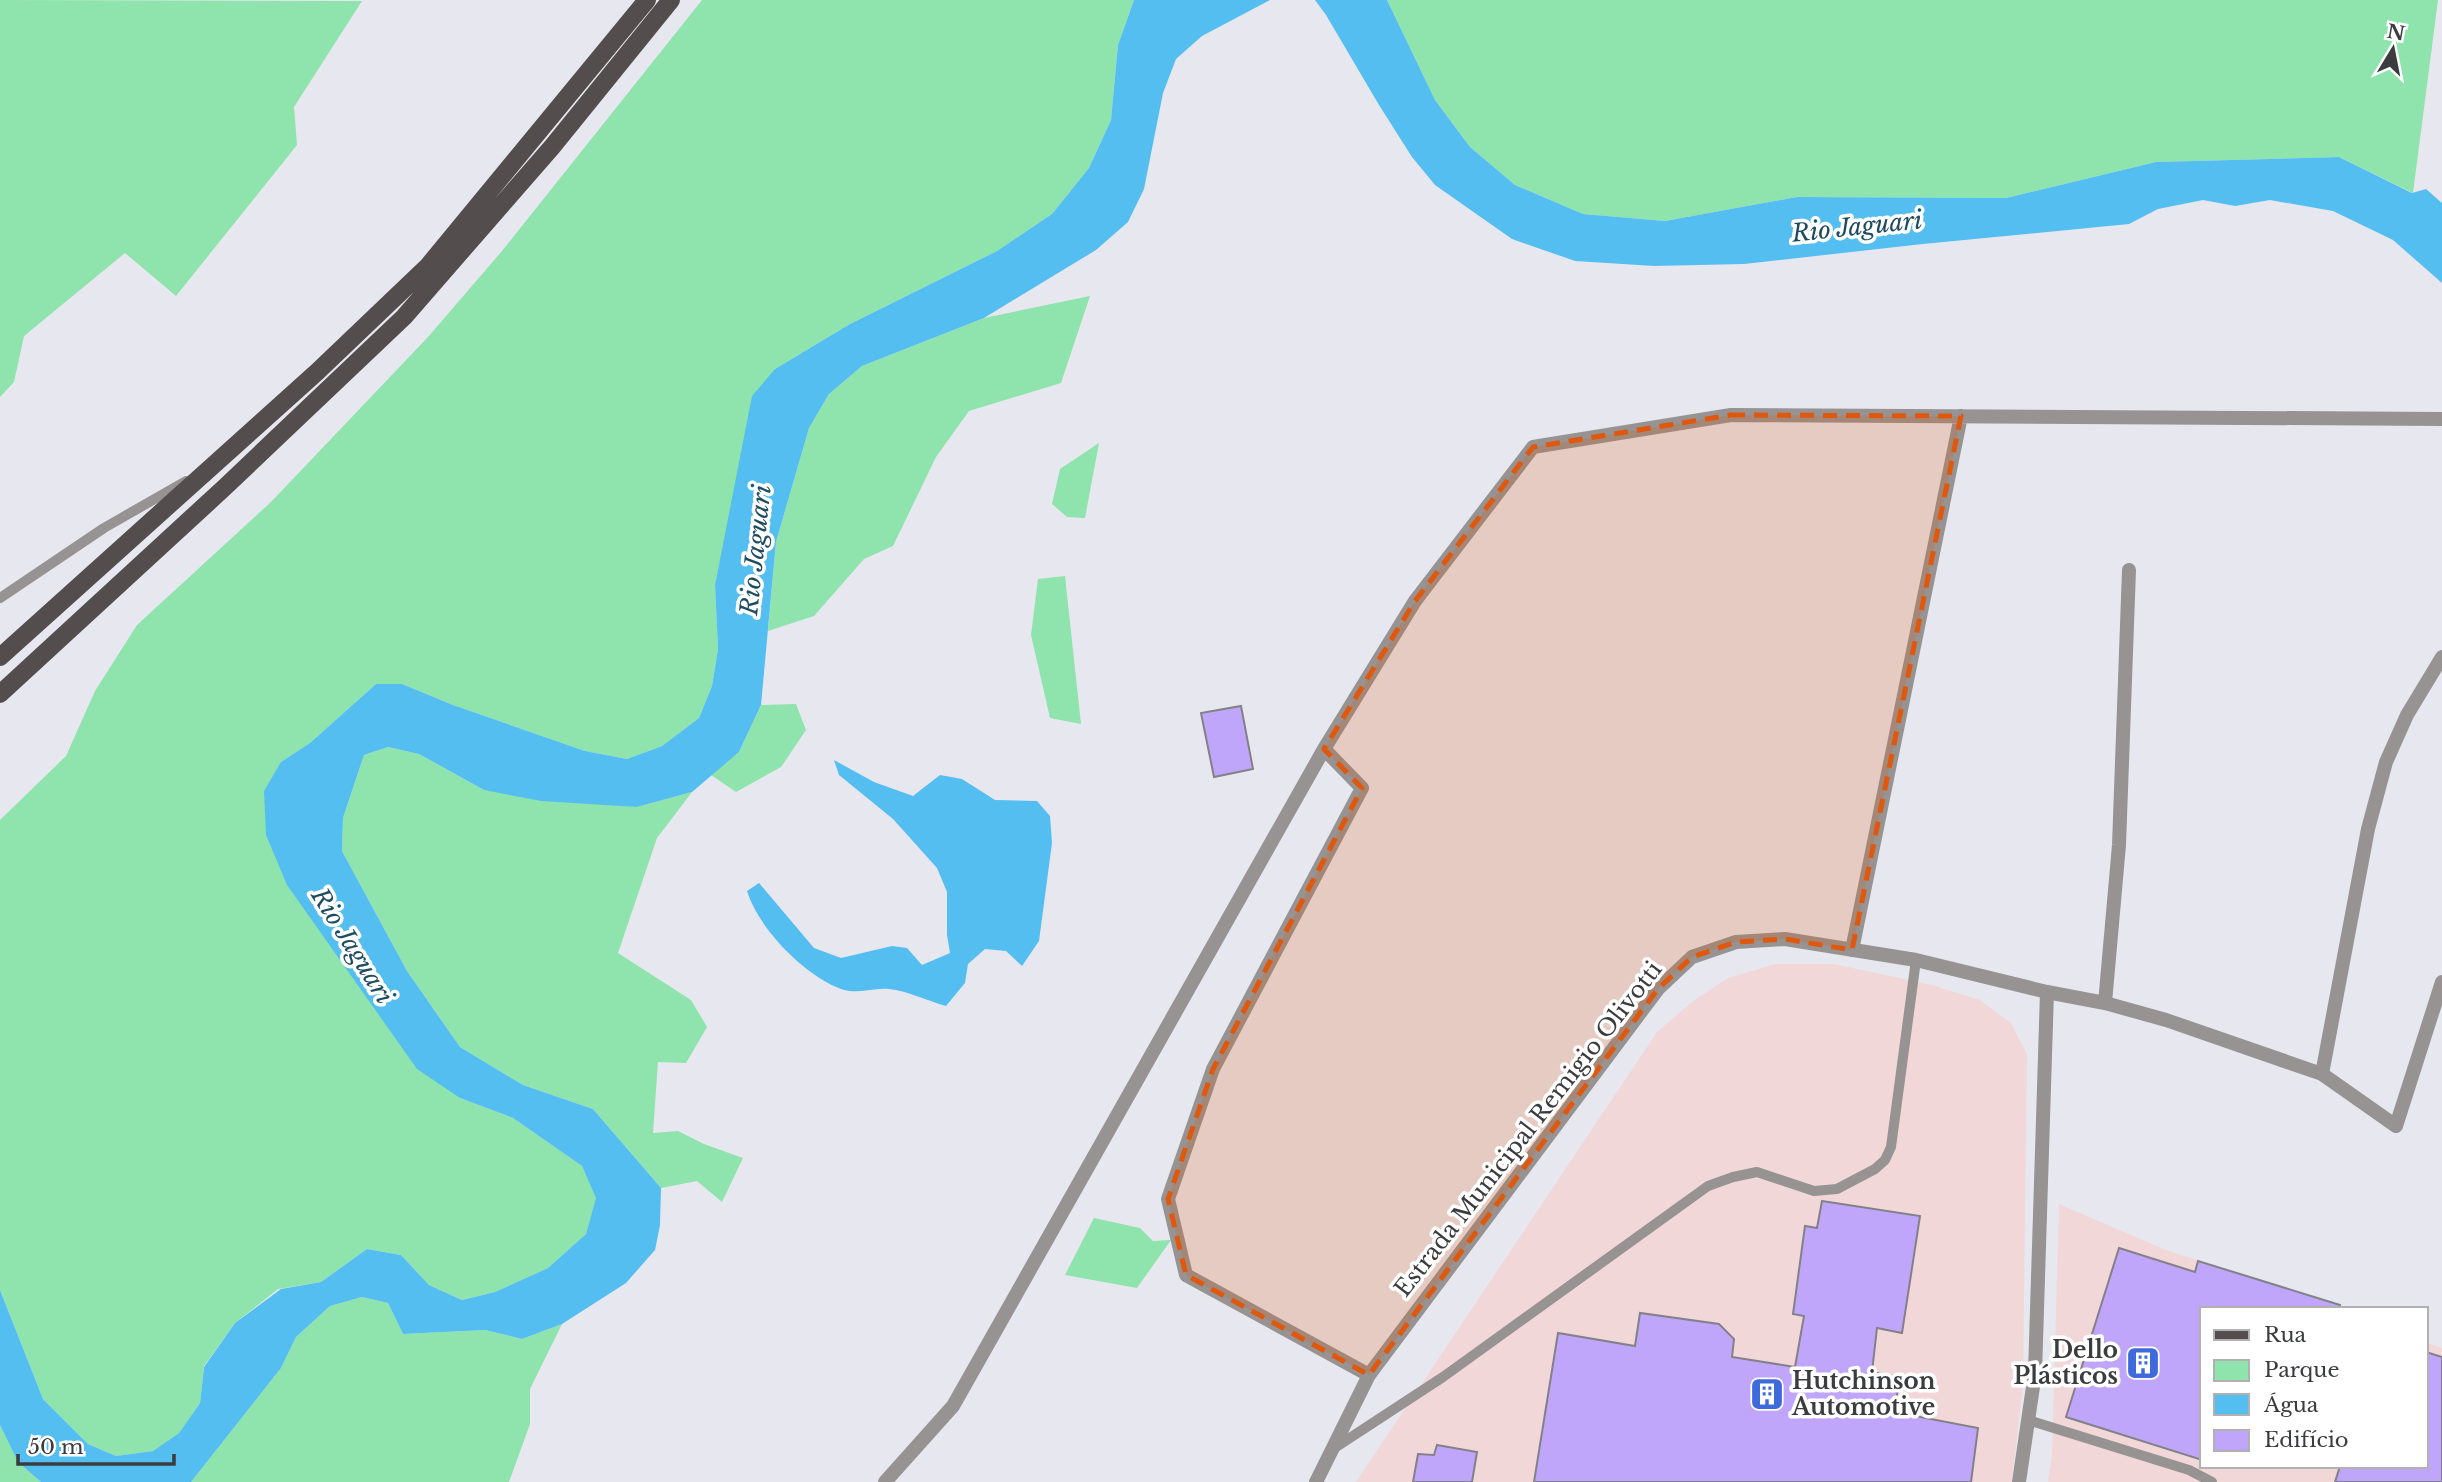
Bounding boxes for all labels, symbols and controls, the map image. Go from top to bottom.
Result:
north arrow [2358,14,2428,84]
text: N [2385,20,2407,46]
water label: Rio Jaguari [1789,205,1924,248]
water label: Rio Jaguari [734,483,777,618]
water label: Rio Jaguari [305,882,400,1010]
street label: Estrada Municipal Remigio Olivotti [1388,956,1668,1302]
legend [2200,1307,2428,1468]
text: Rua [2264,1322,2307,1348]
place label: Dello Plásticos [2013,1336,2118,1390]
building icon: Dello Plásticos [2124,1344,2162,1382]
text: Parque [2264,1357,2339,1383]
place label: Hutchinson Automotive [1791,1367,1936,1421]
building icon: Hutchinson Automotive [1748,1375,1786,1413]
text: Água [2263,1392,2319,1418]
scale bar [18,1422,173,1466]
text: Edifício [2264,1427,2349,1453]
text: 50 m [28,1434,84,1460]

